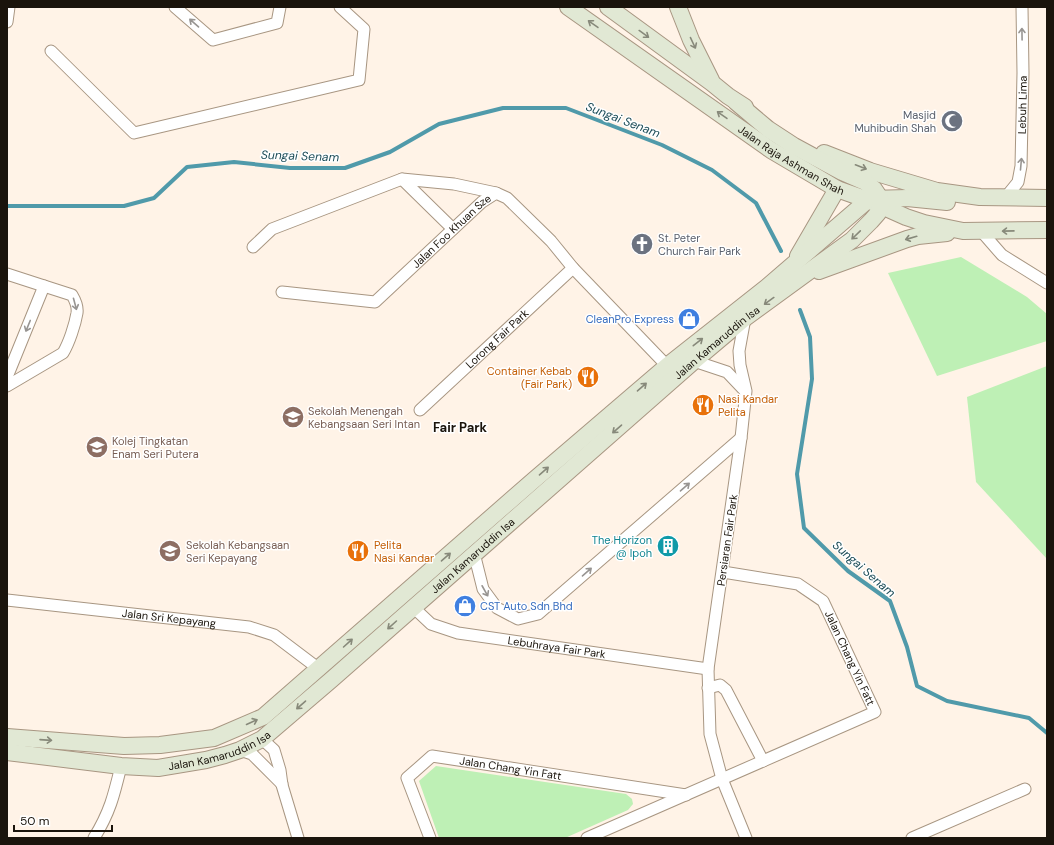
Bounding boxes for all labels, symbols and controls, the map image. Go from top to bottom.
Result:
one-way arrow [189,19,199,28]
one-way arrow [587,20,598,28]
one-way arrow [1019,28,1026,41]
one-way arrow [638,30,649,38]
one-way arrow [690,37,697,49]
street label: Lebuh Lima [1015,75,1030,134]
water label: Sungai Senam [584,99,663,142]
place label: Masjid Muhibudin Shah [855,108,936,135]
mosque icon: Masjid Muhibudin Shah [939,108,965,134]
one-way arrow [716,111,727,119]
street label: Jalan Raja Ashman Shah [735,122,846,198]
water label: Sungai Senam [261,147,340,165]
one-way arrow [1017,158,1025,171]
one-way arrow [854,164,866,172]
street label: Jalan Foo Khuan Sze [409,191,494,271]
one-way arrow [1002,227,1015,234]
one-way arrow [851,230,861,240]
church icon: St. Peter Church Fair Park [629,231,655,257]
place label: St. Peter Church Fair Park [658,231,741,258]
one-way arrow [904,235,917,242]
one-way arrow [72,297,79,310]
one-way arrow [763,297,774,305]
street label: Jalan Kamaruddin Isa [671,303,762,382]
street label: Lorong Fair Park [463,306,532,371]
shop icon: CleanPro Express [676,306,702,332]
place label: CleanPro Express [586,312,674,326]
one-way arrow [24,319,31,331]
one-way arrow [692,338,703,346]
place label: Container Kebab (Fair Park) [487,364,572,391]
restaurant icon: Container Kebab (Fair Park) [575,364,601,390]
one-way arrow [637,382,648,391]
restaurant icon: Nasi Kandar Pelita [690,392,716,418]
place label: Nasi Kandar Pelita [718,392,778,419]
school or university icon: Sekolah Menengah Kebangsaan Seri Intan [280,404,306,430]
place label: Sekolah Menengah Kebangsaan Seri Intan [308,404,420,431]
district label: Fair Park [433,419,488,436]
one-way arrow [611,425,622,434]
school or university icon: Kolej Tingkatan Enam Seri Putera [84,434,110,460]
place label: Kolej Tingkatan Enam Seri Putera [112,434,199,461]
one-way arrow [538,467,549,476]
one-way arrow [680,482,690,491]
street label: Persiaran Fair Park [714,493,740,587]
street label: Jalan Kamaruddin Isa [428,515,518,596]
place label: The Horizon @ Ipoh [592,533,652,560]
building icon: The Horizon @ Ipoh [655,533,681,559]
water label: Sungai Senam [829,537,899,601]
school or university icon: Sekolah Kebangsaan Seri Kepayang [157,538,183,564]
place label: Sekolah Kebangsaan Seri Kepayang [186,538,289,565]
restaurant icon: Pelita Nasi Kandar [345,538,371,564]
place label: Pelita Nasi Kandar [374,538,434,565]
one-way arrow [440,552,451,561]
one-way arrow [581,568,592,577]
one-way arrow [482,584,490,596]
shop icon: CST Auto Sdn Bhd [452,593,478,619]
place label: CST Auto Sdn Bhd [480,599,573,613]
street label: Jalan Sri Kepayang [121,606,217,630]
street label: Jalan Chang Yin Fatt [822,608,878,708]
one-way arrow [387,621,398,630]
street label: Lebuhraya Fair Park [507,633,607,661]
one-way arrow [343,638,353,647]
one-way arrow [296,701,307,710]
one-way arrow [245,718,257,725]
street label: Jalan Kamaruddin Isa [167,728,273,773]
one-way arrow [39,737,52,744]
street label: Jalan Chang Yin Fatt [459,753,563,783]
scale bar [14,807,112,833]
text: 50 m [20,813,49,829]

